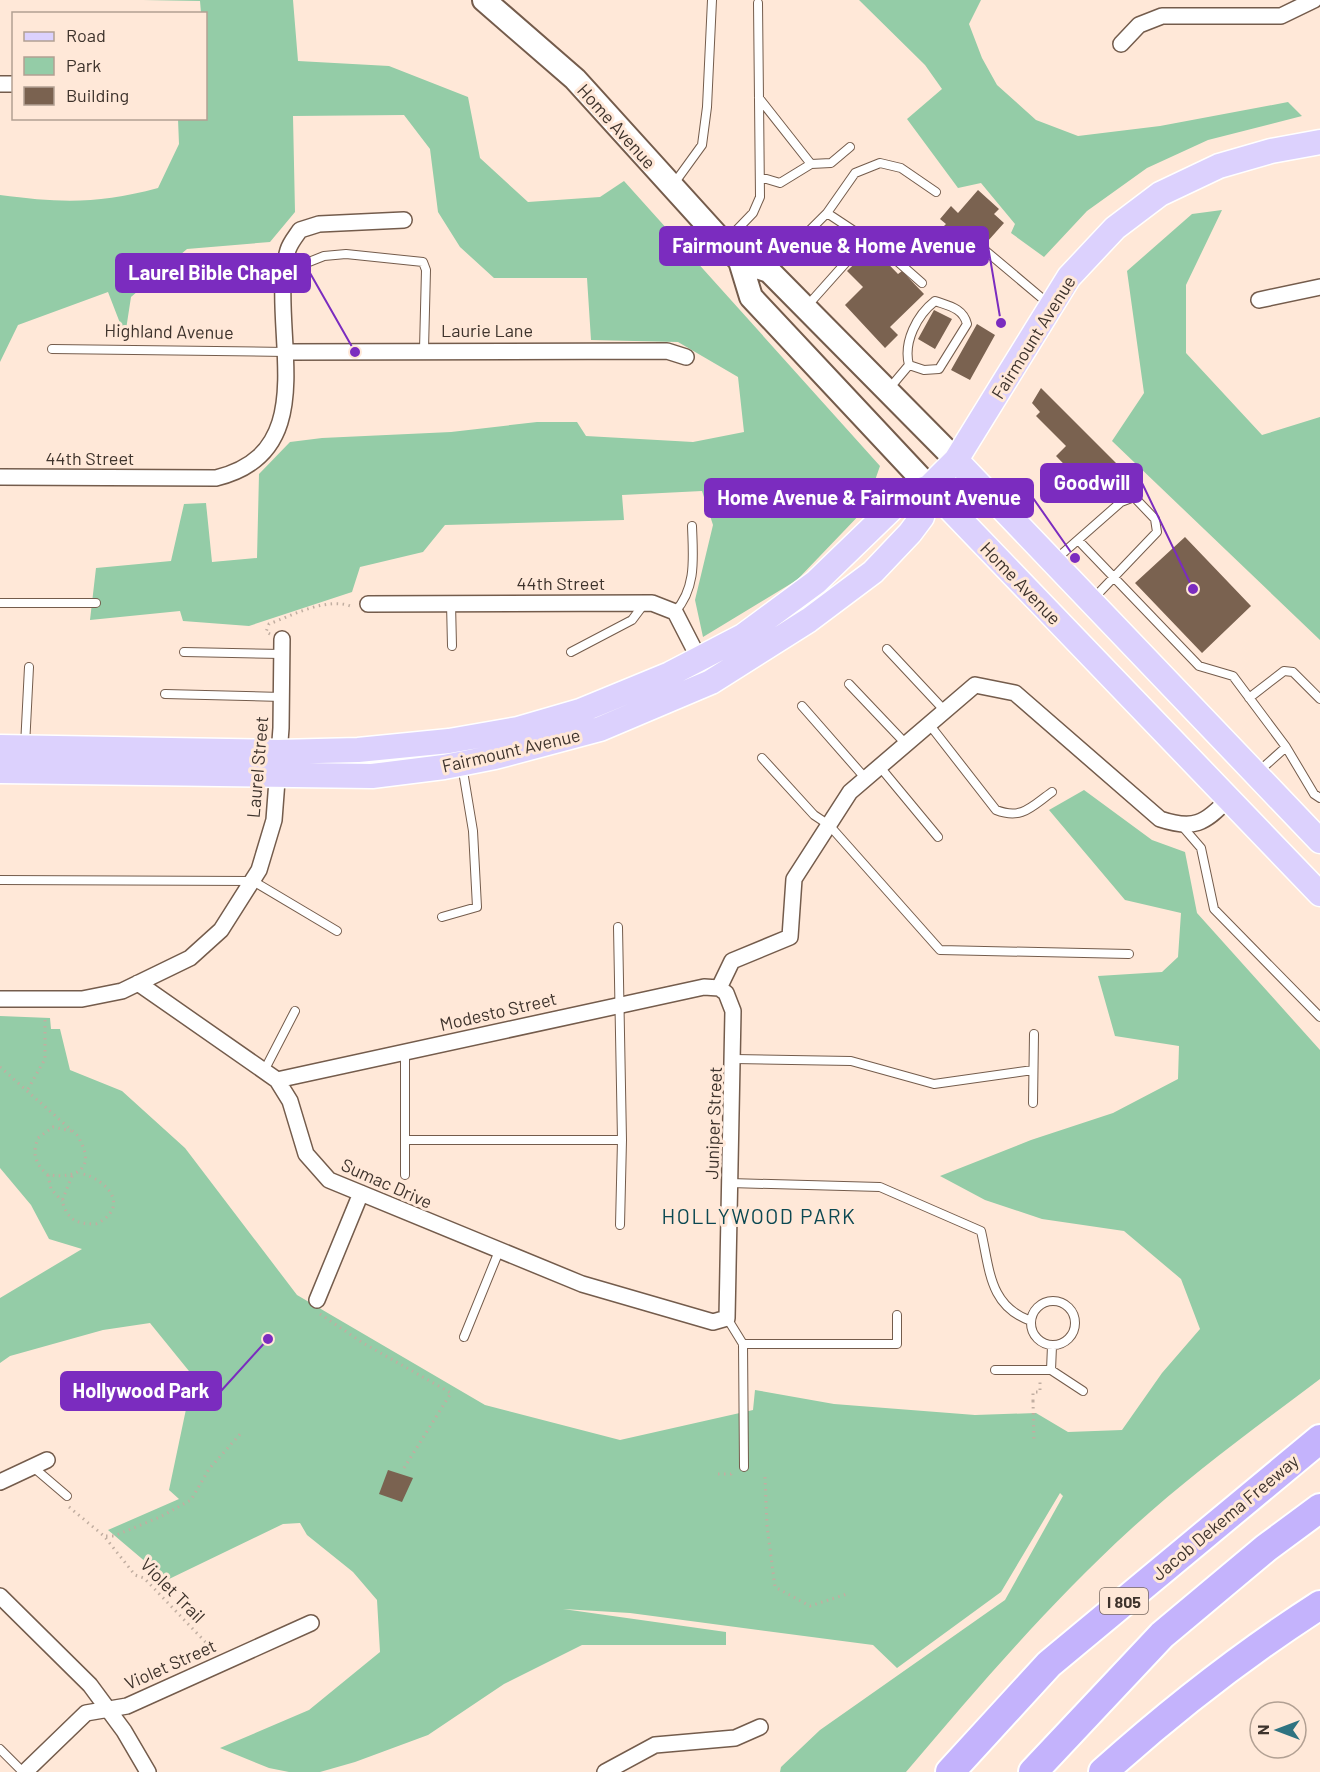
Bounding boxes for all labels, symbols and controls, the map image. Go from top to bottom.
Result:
legend [12,12,207,120]
text: Road [66,24,106,46]
text: Park [66,54,101,76]
street label: Home Avenue [573,79,661,173]
text: Building [66,84,129,106]
callout: Fairmount Avenue & Home Avenue [660,227,988,265]
text: Fairmount Avenue & Home Avenue [672,233,976,257]
callout: Laurel Bible Chapel [116,254,310,292]
text: Laurel Bible Chapel [128,260,298,284]
street label: Fairmount Avenue [986,271,1080,403]
street label: Highland Avenue [104,319,234,343]
street label: Laurie Lane [441,319,533,341]
street label: 44th Street [46,447,134,469]
callout: Goodwill [1041,464,1142,502]
text: Goodwill [1054,470,1130,494]
callout: Home Avenue & Fairmount Avenue [705,479,1033,517]
text: Home Avenue & Fairmount Avenue [717,485,1021,509]
street label: Home Avenue [976,537,1066,629]
street label: 44th Street [517,572,605,594]
street label: Laurel Street [242,715,272,819]
street label: Fairmount Avenue [440,723,582,777]
street label: Modesto Street [437,987,559,1035]
street label: Juniper Street [700,1066,726,1180]
street label: Sumac Drive [338,1153,436,1213]
district label: HOLLYWOOD PARK [662,1203,856,1228]
callout: Hollywood Park [61,1372,221,1410]
text: Hollywood Park [73,1378,210,1402]
street label: Jacob Dekema Freeway [1147,1449,1303,1585]
street label: Violet Trail [136,1553,210,1627]
road number: I 805 [1100,1588,1148,1614]
street label: Violet Street [121,1634,219,1694]
north arrow [1248,1700,1308,1760]
text: N [1253,1725,1272,1735]

